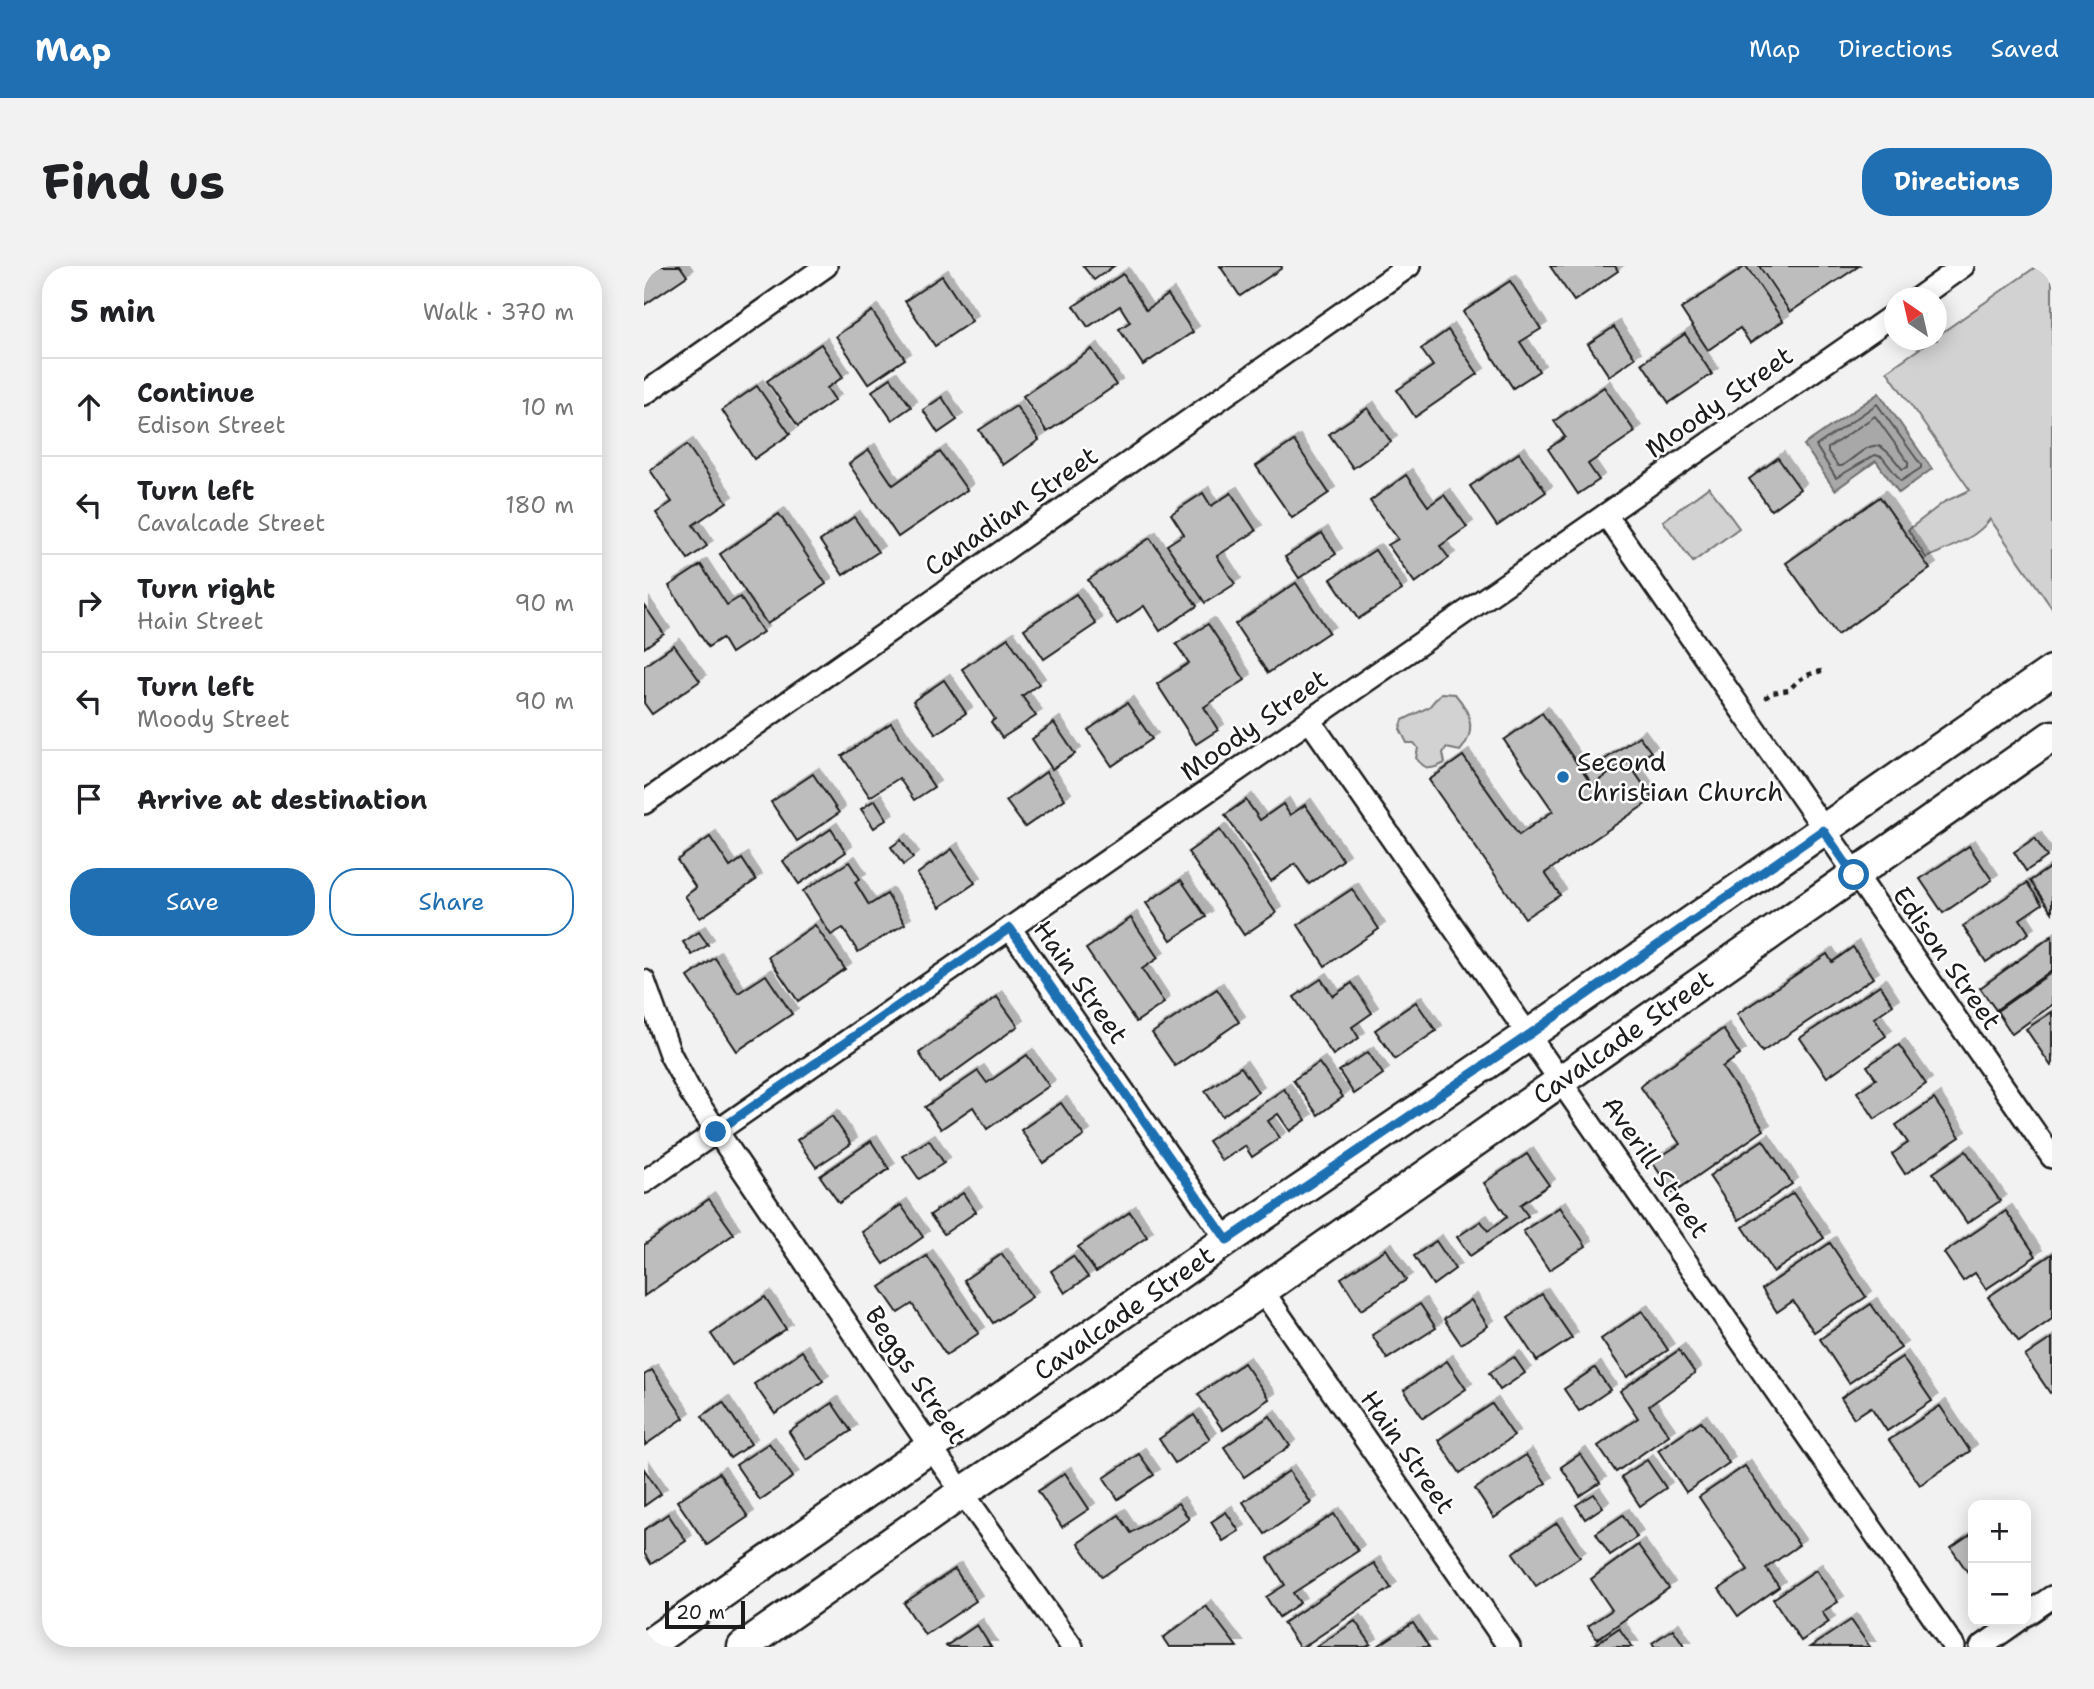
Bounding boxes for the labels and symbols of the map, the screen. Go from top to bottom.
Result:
north arrow [1884,287,1947,350]
street label: Moody Street [1638,338,1800,465]
street label: Canadian Street [917,438,1104,583]
street label: Moody Street [1173,661,1335,788]
place label: Second Christian Church [1577,744,1784,809]
marker: Second Christian Church [1555,769,1571,785]
route start [1838,859,1869,890]
street label: Edison Street [1885,879,2010,1037]
street label: Hain Street [1026,913,1137,1050]
street label: Cavalcade Street [1526,961,1720,1112]
street label: Averill Street [1595,1089,1718,1245]
route end [700,1116,731,1147]
street label: Cavalcade Street [1027,1237,1221,1388]
street label: Beggs Street [857,1299,975,1451]
street label: Hain Street [1353,1383,1464,1520]
scale bar [665,1598,746,1630]

